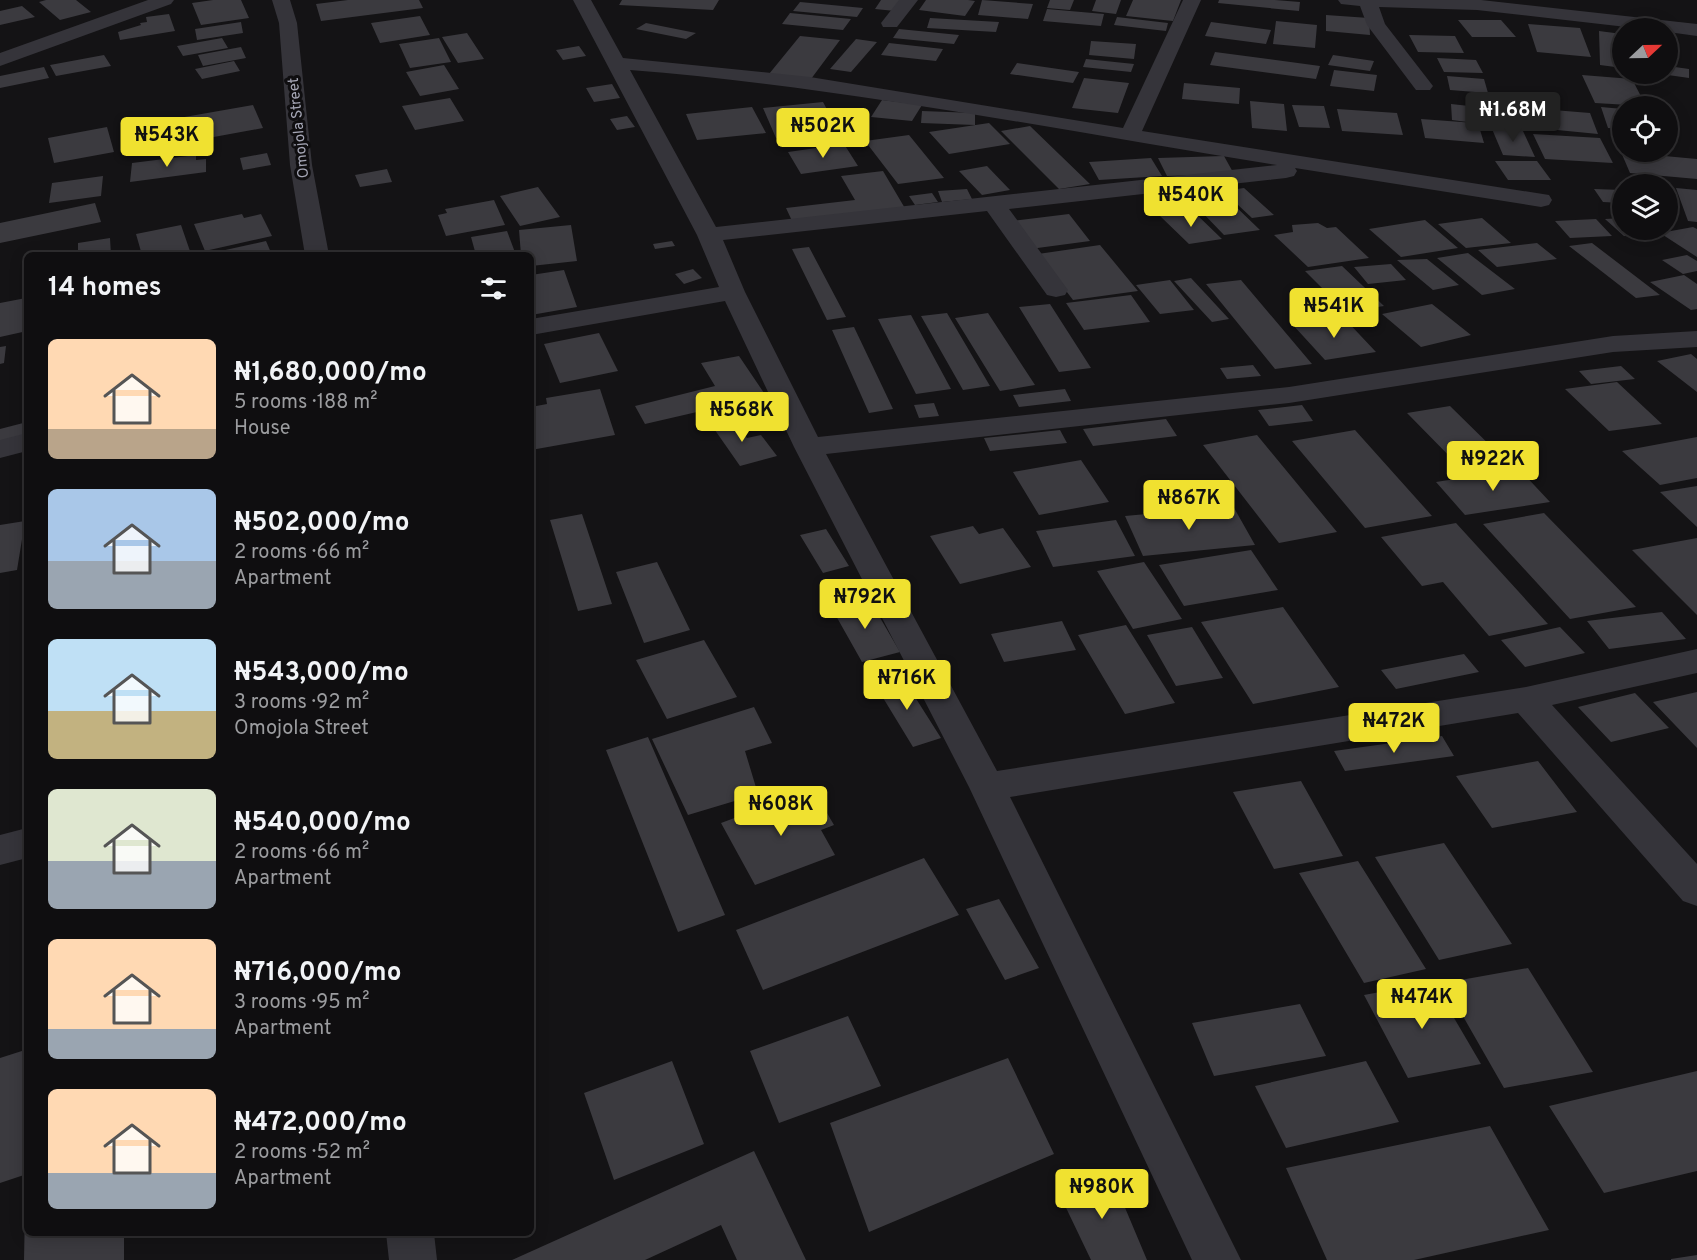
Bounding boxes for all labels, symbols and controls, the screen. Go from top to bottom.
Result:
north arrow [1612,18,1678,84]
map controls [1612,18,1678,240]
street label: Omojola Street [285,77,314,179]
pin: ₦1.68M [1464,92,1562,143]
button: locate [1612,96,1678,162]
text: ₦1.68M [1479,98,1547,124]
pin: ₦502K [781,108,865,159]
text: ₦502K [790,114,856,140]
pin: ₦543K [125,117,209,168]
text: ₦543K [135,123,199,149]
button: layers [1612,174,1678,240]
pin: ₦540K [1149,177,1233,228]
text: ₦540K [1158,183,1224,209]
text: 14 homes [48,272,162,305]
icon: filters [477,272,510,305]
pin: ₦541K [1292,288,1376,339]
text: ₦541K [1304,294,1364,320]
text: ₦1,680,000/mo [234,357,427,390]
icon: home [96,363,168,435]
text: 5 rooms · 188 m² [234,390,377,416]
pin: ₦568K [700,392,784,443]
text: ₦568K [710,398,774,424]
text: House [234,416,290,442]
pin: ₦922K [1451,441,1535,492]
text: ₦922K [1461,447,1525,473]
pin: ₦867K [1147,480,1231,531]
text: ₦867K [1157,486,1221,512]
text: ₦502,000/mo [234,507,409,540]
icon: home [96,513,168,585]
text: 2 rooms · 66 m² [234,540,369,566]
text: Apartment [234,566,332,592]
pin: ₦792K [823,579,907,630]
text: ₦792K [834,585,896,611]
text: ₦543,000/mo [234,657,409,690]
pin: ₦716K [865,660,949,711]
icon: home [96,663,168,735]
text: ₦716K [878,666,936,692]
text: 3 rooms · 92 m² [234,690,369,716]
pin: ₦472K [1352,703,1436,754]
text: ₦472K [1362,709,1426,735]
text: Omojola Street [234,716,369,742]
pin: ₦608K [739,786,823,837]
text: ₦608K [748,792,814,818]
text: ₦540,000/mo [234,807,411,840]
icon: home [96,813,168,885]
text: 2 rooms · 66 m² [234,840,369,866]
text: Apartment [234,866,332,892]
text: ₦716,000/mo [234,957,401,990]
icon: home [96,963,168,1035]
pin: ₦474K [1380,979,1464,1030]
text: ₦474K [1391,985,1453,1011]
text: 3 rooms · 95 m² [234,990,370,1016]
text: Apartment [234,1016,332,1042]
text: ₦472,000/mo [234,1107,407,1140]
icon: home [96,1113,168,1185]
text: 2 rooms · 52 m² [234,1140,370,1166]
text: Apartment [234,1166,332,1192]
pin: ₦980K [1060,1169,1144,1220]
text: ₦980K [1069,1175,1135,1201]

